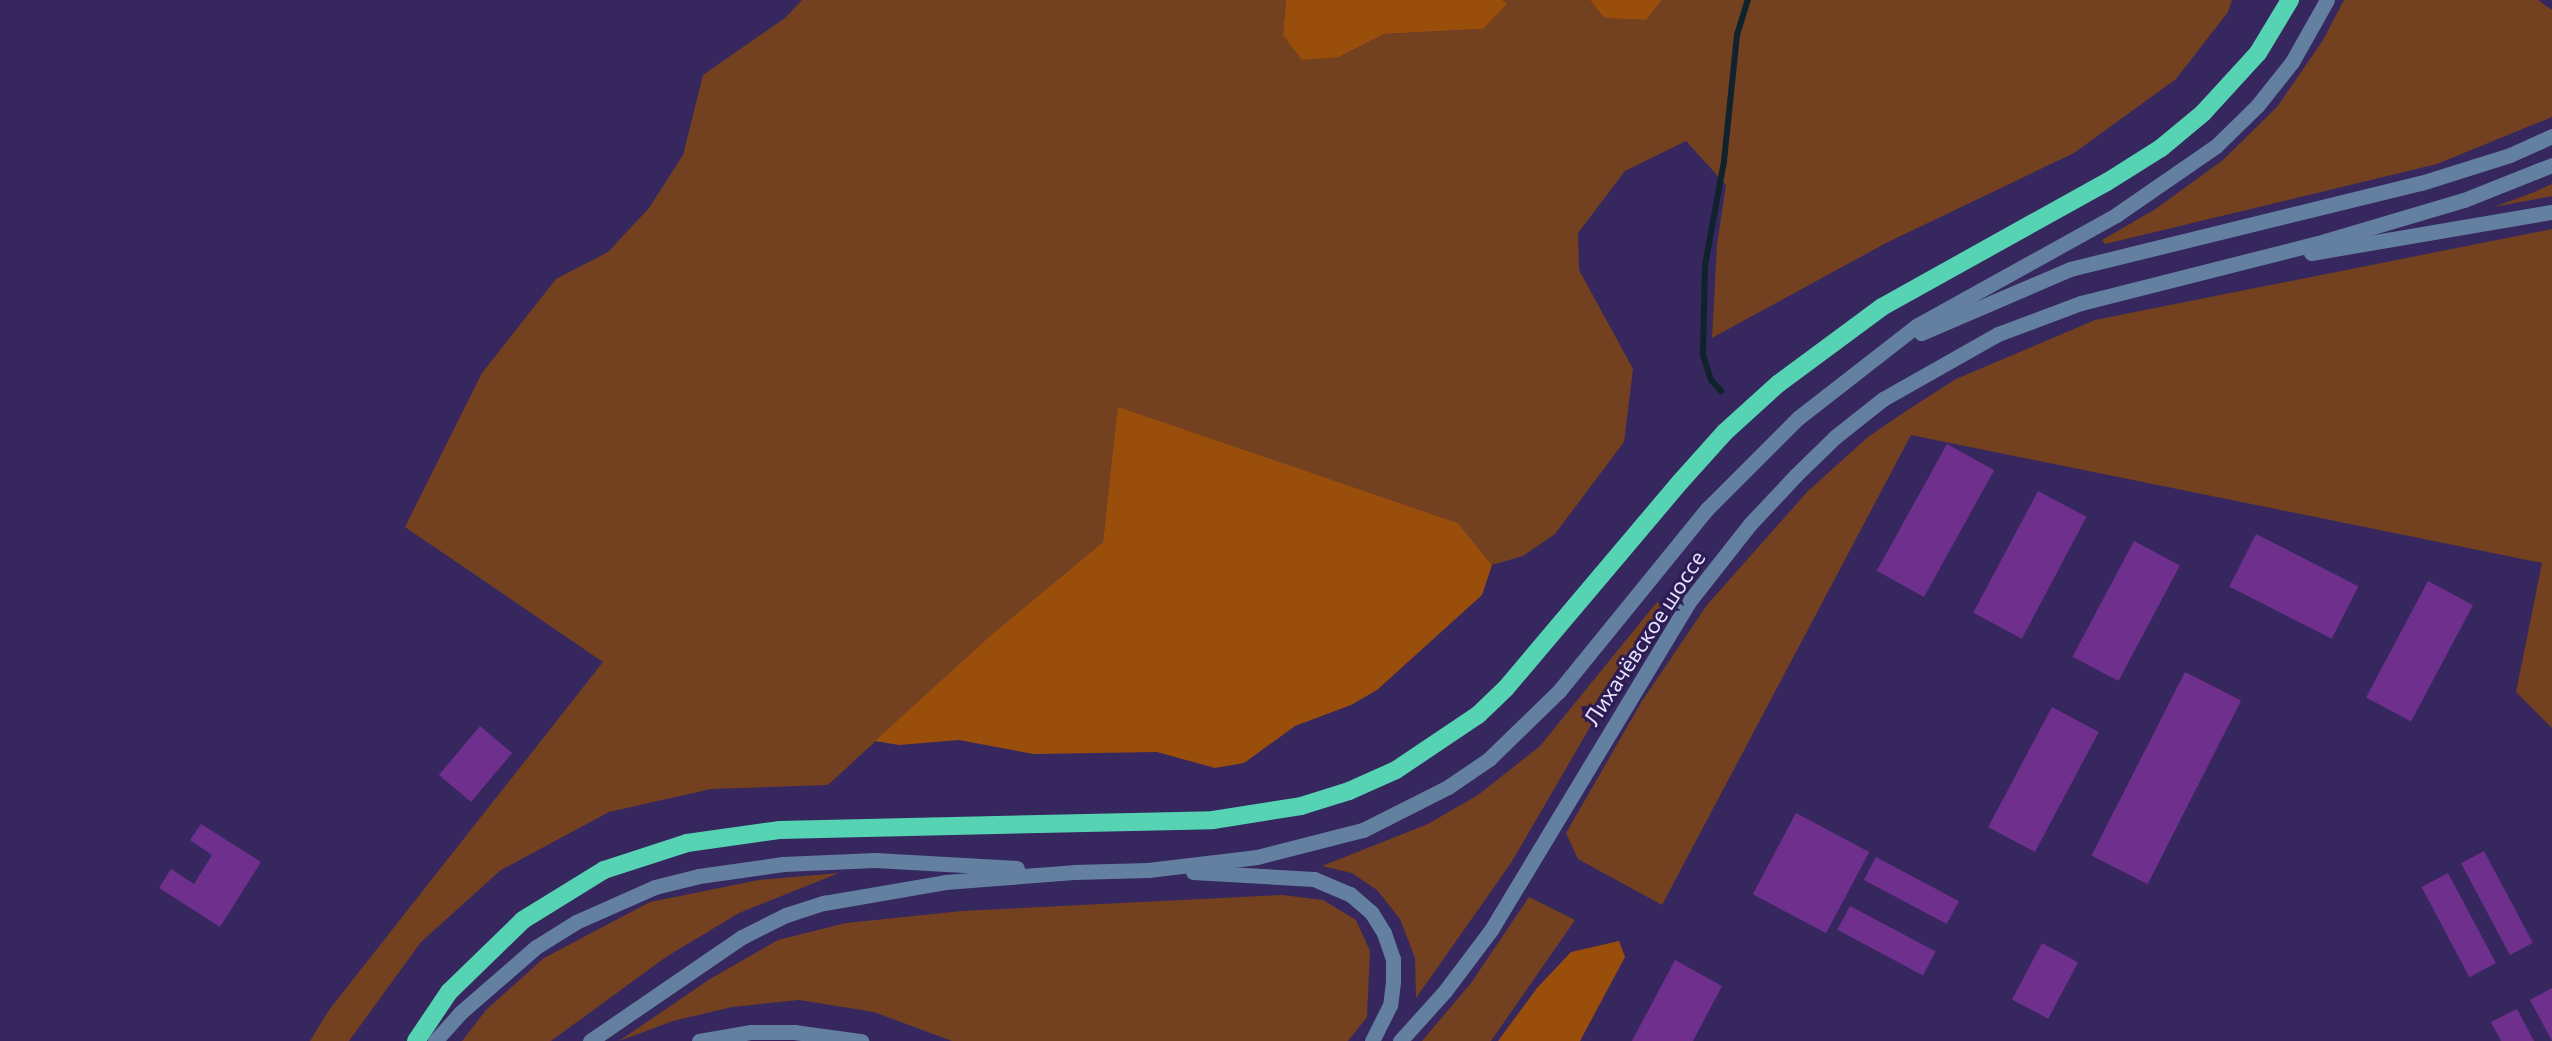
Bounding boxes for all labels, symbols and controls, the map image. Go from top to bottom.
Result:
street label: Лихачёвское шоссе [1578,546,1710,730]

